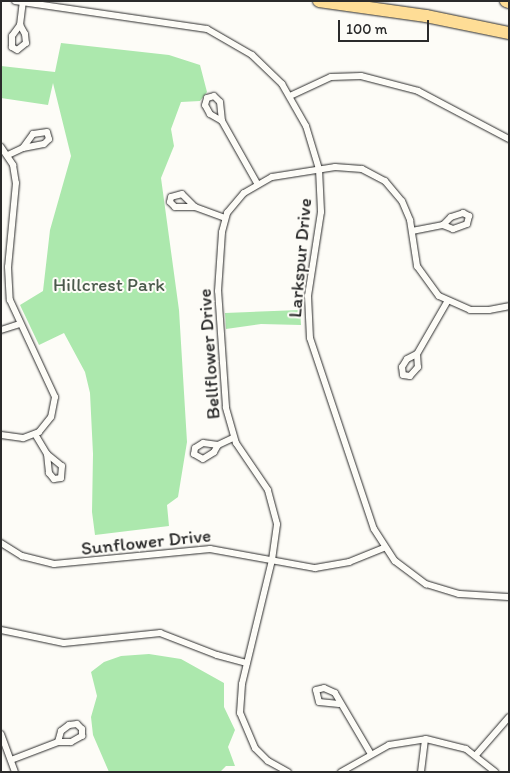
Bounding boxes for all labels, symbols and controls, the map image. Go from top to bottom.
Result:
scale bar [340,10,431,42]
text: 100 m [346,20,387,38]
street label: Larkspur Drive [283,197,317,319]
park label: Hillcrest Park [53,274,165,296]
street label: Bellflower Drive [193,288,225,420]
street label: Sunflower Drive [80,524,212,560]

